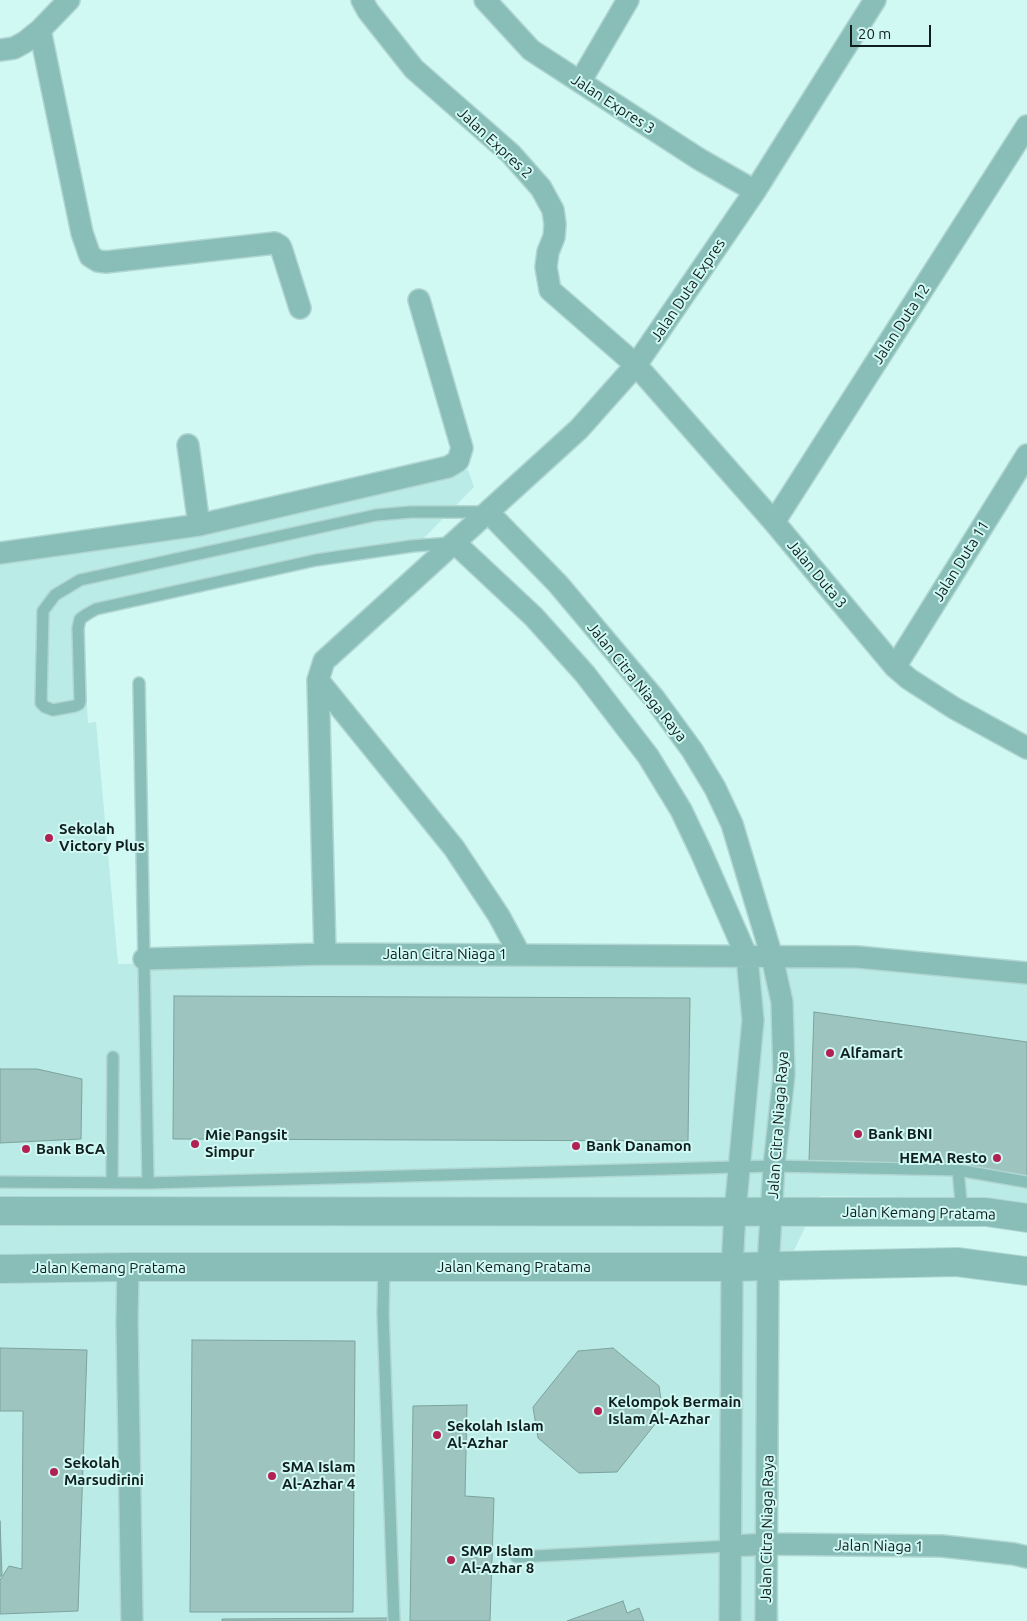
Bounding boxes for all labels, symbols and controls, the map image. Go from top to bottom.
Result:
scale bar [852,15,933,47]
text: 20 m [858,25,891,42]
street label: Jalan Expres 3 [568,70,658,138]
street label: Jalan Expres 2 [454,104,536,182]
street label: Jalan Duta Expres [647,235,729,345]
street label: Jalan Duta 12 [868,281,934,367]
street label: Jalan Duta 11 [929,517,993,605]
street label: Jalan Duta 3 [783,536,851,612]
street label: Jalan Citra Niaga Raya [583,619,691,745]
place label: Sekolah Victory Plus [59,820,145,855]
marker: Sekolah Victory Plus [43,832,55,844]
street label: Jalan Citra Niaga 1 [383,945,507,963]
place label: Alfamart [840,1044,903,1062]
marker: Alfamart [824,1047,836,1059]
street label: Jalan Citra Niaga Raya [764,1051,792,1199]
place label: Bank BNI [868,1125,932,1143]
place label: Mie Pangsit Simpur [205,1126,287,1161]
marker: Bank BNI [852,1128,864,1140]
place label: Bank Danamon [586,1137,692,1155]
marker: Mie Pangsit Simpur [189,1138,201,1150]
place label: Bank BCA [36,1140,105,1158]
marker: Bank Danamon [570,1140,582,1152]
marker: Bank BCA [20,1143,32,1155]
place label: HEMA Resto [899,1149,987,1167]
marker: HEMA Resto [991,1152,1003,1164]
street label: Jalan Kemang Pratama [842,1203,996,1223]
street label: Jalan Kemang Pratama [437,1258,591,1276]
street label: Jalan Kemang Pratama [32,1259,186,1277]
place label: Kelompok Bermain Islam Al-Azhar [608,1393,741,1428]
marker: Kelompok Bermain Islam Al-Azhar [592,1405,604,1417]
place label: Sekolah Islam Al-Azhar [447,1417,544,1452]
marker: Sekolah Islam Al-Azhar [431,1429,443,1441]
place label: Sekolah Marsudirini [64,1454,144,1489]
street label: Jalan Citra Niaga Raya [757,1455,777,1603]
place label: SMA Islam Al-Azhar 4 [282,1458,355,1493]
marker: Sekolah Marsudirini [48,1466,60,1478]
marker: SMA Islam Al-Azhar 4 [266,1470,278,1482]
street label: Jalan Niaga 1 [834,1536,924,1556]
place label: SMP Islam Al-Azhar 8 [461,1542,534,1577]
marker: SMP Islam Al-Azhar 8 [445,1554,457,1566]

